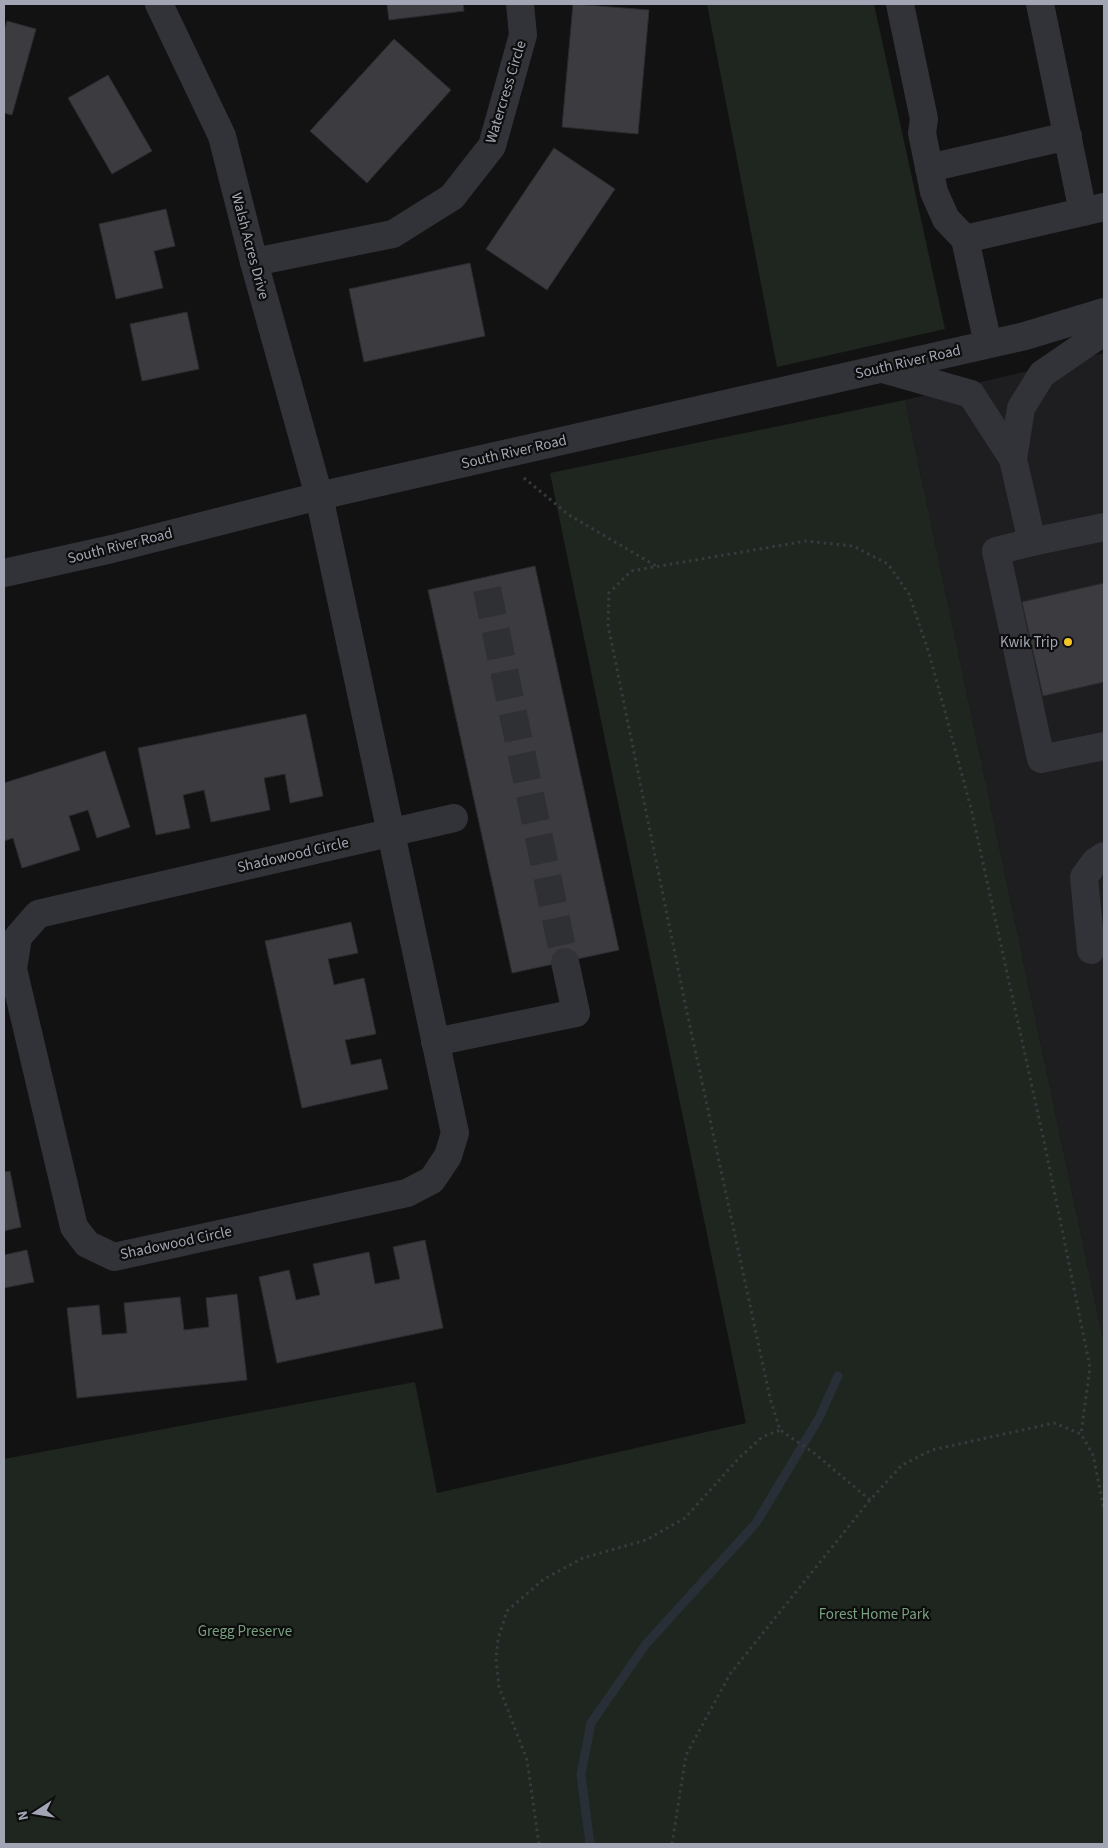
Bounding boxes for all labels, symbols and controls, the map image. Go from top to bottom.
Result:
street label: Watercress Circle [480,38,532,146]
street label: Walsh Acres Drive [226,190,274,302]
street label: South River Road [853,340,963,384]
street label: South River Road [459,430,569,474]
street label: South River Road [65,523,175,569]
place label: Kwik Trip [1000,632,1058,653]
marker: Kwik Trip [1062,636,1074,648]
street label: Shadowood Circle [235,832,351,878]
street label: Shadowood Circle [118,1221,234,1265]
park label: Forest Home Park [819,1604,930,1625]
park label: Gregg Preserve [198,1621,292,1642]
north arrow [10,1788,60,1838]
text: N [13,1809,34,1822]

